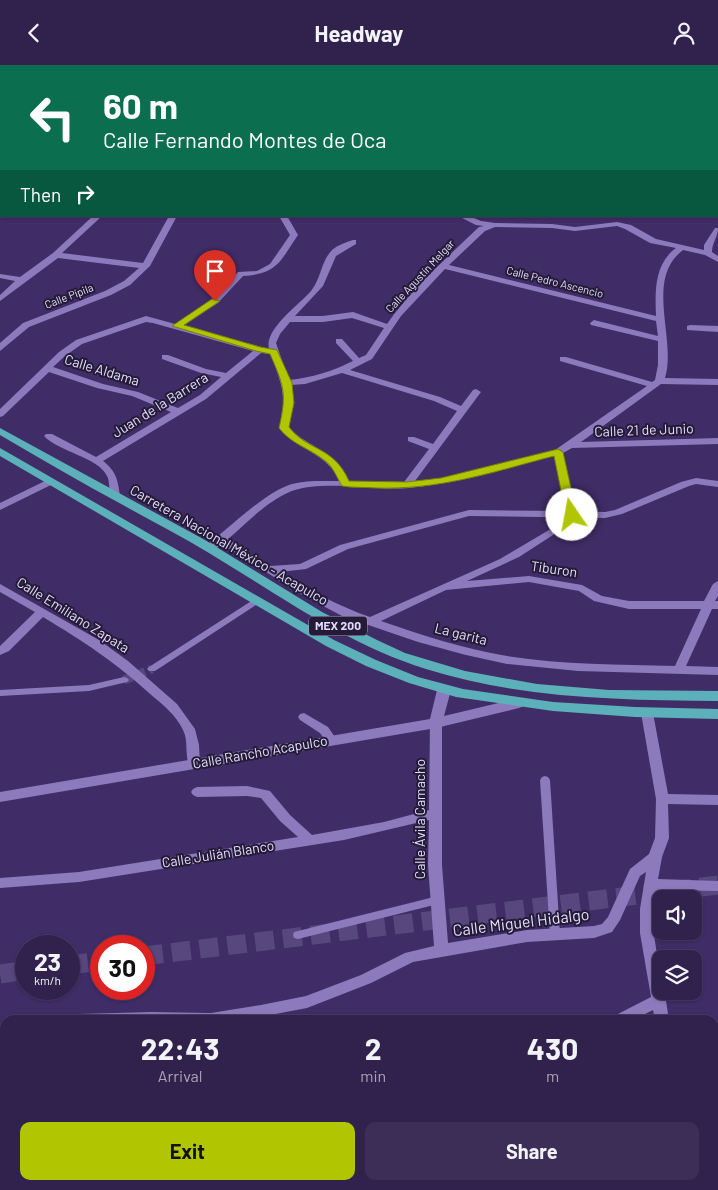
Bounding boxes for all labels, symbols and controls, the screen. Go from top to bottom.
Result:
icon: back [20,19,48,47]
icon: person [670,19,698,47]
text: Headway [315,20,403,46]
text: 60 m [103,84,178,126]
icon: left [20,85,85,150]
text: Calle Fernando Montes de Oca [103,126,387,152]
icon: right [71,180,99,208]
text: Then [20,183,61,206]
street label: Calle Agustín Melgar [382,236,457,315]
pin [194,250,236,301]
icon: arrive [201,257,229,285]
street label: Calle Pedro Ascencio [505,263,605,300]
street label: Calle Pípila [43,280,95,311]
street label: Calle Aldama [63,350,142,389]
street label: Juan de la Barrera [109,368,211,441]
street label: Calle 21 de Junio [594,419,694,440]
street label: Carretera Nacional México - Acapulco [127,481,331,608]
position arrow [545,488,597,540]
street label: Tiburon [530,557,578,580]
street label: Calle Emiliano Zapata [14,573,133,656]
road number: MEX 200 [309,617,367,635]
street label: La garita [433,619,489,648]
street label: Calle Rancho Acapulco [191,731,329,772]
street label: Calle Ávila Camacho [411,759,428,879]
street label: Calle Julián Blanco [160,836,275,871]
map controls [652,890,702,1000]
button: sound [652,890,702,940]
street label: Calle Miguel Hidalgo [452,904,590,939]
speed limit sign: 30 [90,935,155,1000]
text: 23 [34,946,61,976]
button: layers [652,950,702,1000]
text: km/h [34,973,61,987]
text: 22:43 [141,1030,220,1066]
text: 2 [365,1030,382,1066]
text: 430 [527,1030,578,1066]
text: Arrival [158,1066,202,1085]
text: min [360,1066,386,1085]
text: m [546,1066,559,1085]
button: Exit [20,1122,355,1180]
button: Share [365,1122,699,1180]

